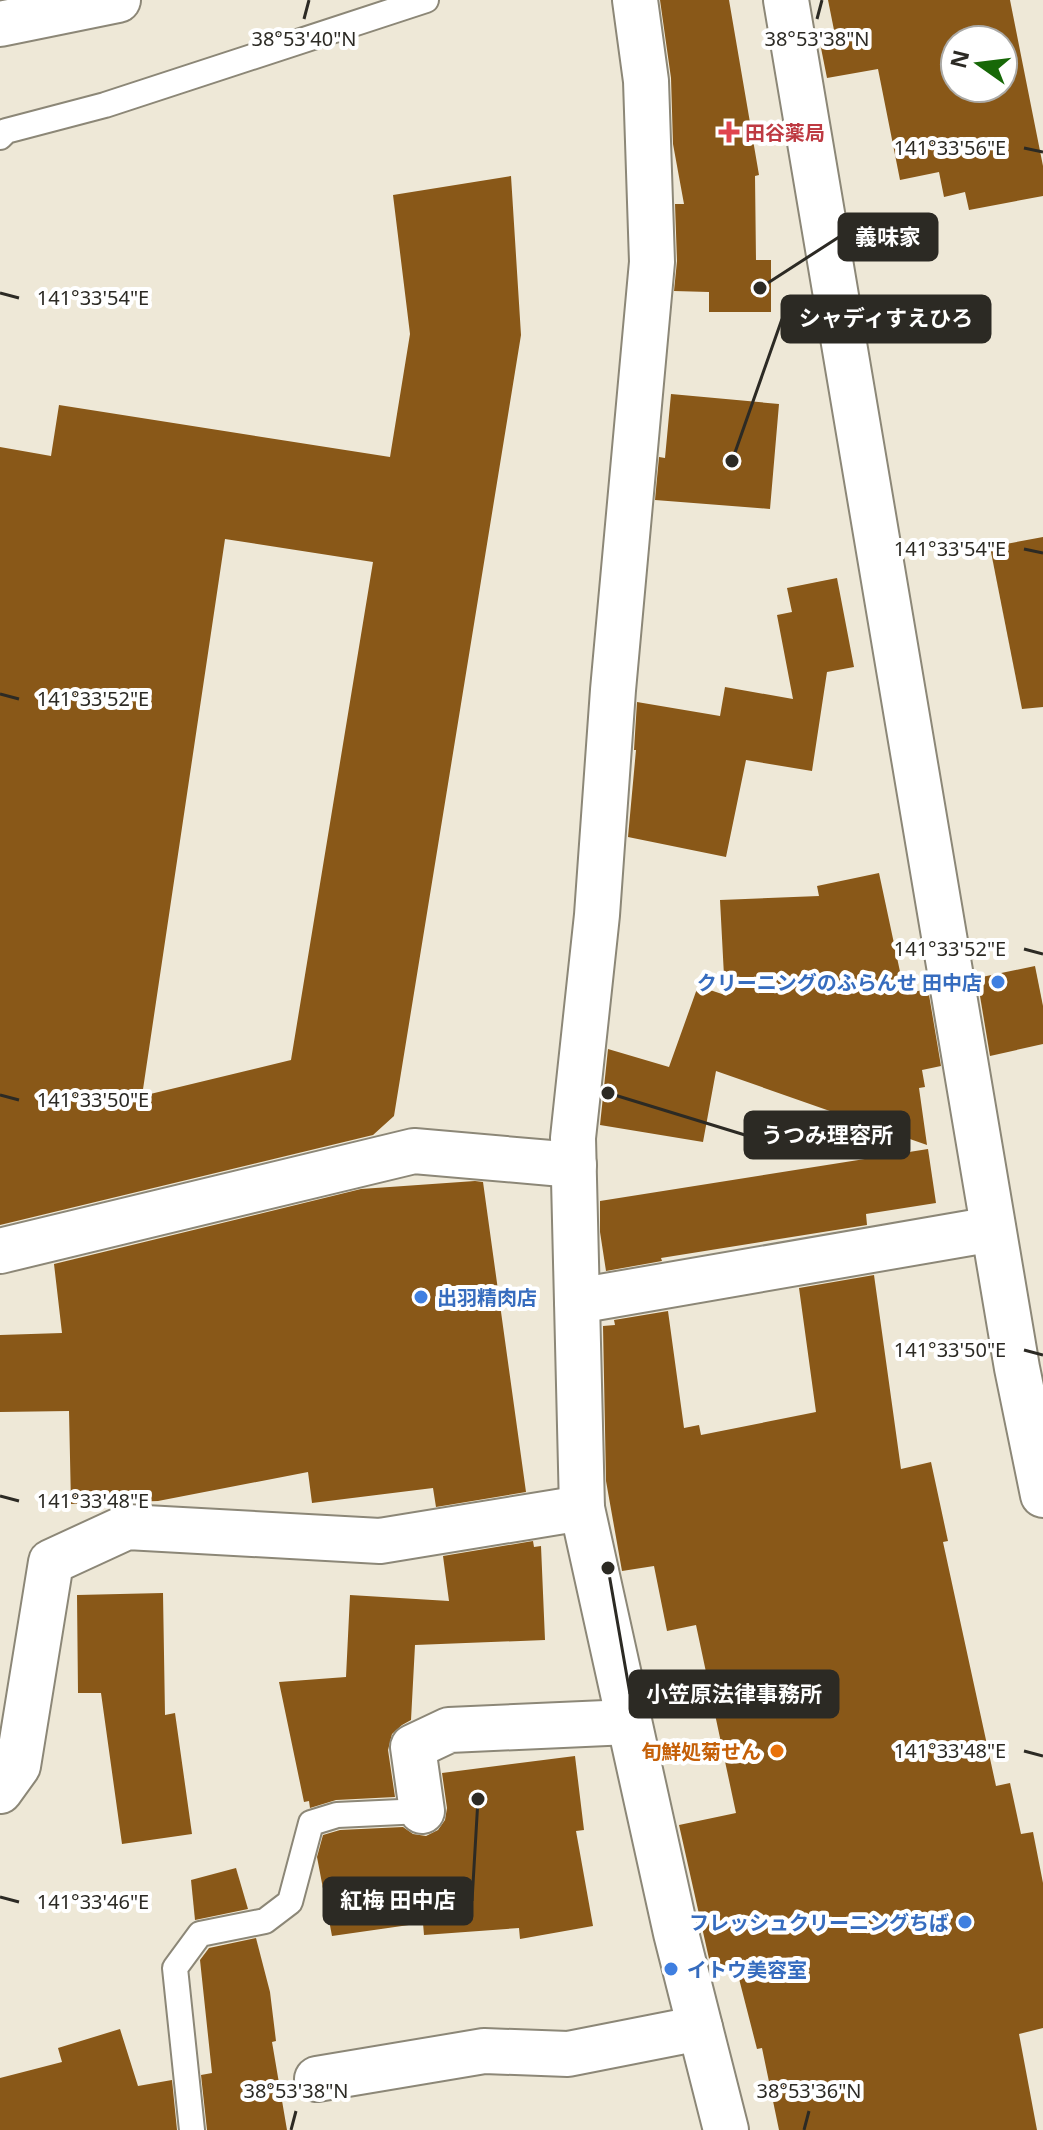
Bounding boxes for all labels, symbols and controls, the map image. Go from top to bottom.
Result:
north arrow [939,24,1019,104]
text: 38°53'40"N [251,25,357,52]
text: 38°53'38"N [764,25,870,52]
text: N [942,47,975,71]
place label: 田谷薬局 [745,119,825,146]
marker: 田谷薬局 [720,123,738,141]
text: 141°33'56"E [894,134,1006,161]
callout: 義味家 [839,214,937,260]
text: 義味家 [855,221,921,251]
text: 141°33'54"E [37,284,149,311]
callout: シャディすえひろ [782,296,990,342]
text: シャディすえひろ [799,302,973,332]
text: 141°33'54"E [894,535,1006,562]
text: 141°33'52"E [37,685,149,712]
text: 141°33'52"E [894,935,1006,962]
place label: クリーニングのふらんせ 田中店 [697,969,982,996]
marker: クリーニングのふらんせ 田中店 [989,973,1007,991]
text: 141°33'50"E [37,1086,149,1113]
callout: うつみ理容所 [745,1112,909,1158]
text: うつみ理容所 [761,1119,893,1149]
place label: 出羽精肉店 [437,1284,537,1311]
marker: 出羽精肉店 [412,1288,430,1306]
text: 141°33'50"E [894,1336,1006,1363]
text: 141°33'48"E [37,1487,149,1514]
callout: 小笠原法律事務所 [630,1671,838,1717]
text: 小笠原法律事務所 [646,1678,822,1708]
text: 141°33'48"E [894,1737,1006,1764]
place label: 旬鮮処菊せん [641,1738,761,1765]
marker: 旬鮮処菊せん [768,1742,786,1760]
callout: 紅梅 田中店 [324,1878,472,1924]
text: 紅梅 田中店 [340,1884,456,1914]
text: 141°33'46"E [37,1888,149,1915]
place label: フレッシュクリーニングちば [689,1909,949,1936]
marker: フレッシュクリーニングちば [956,1913,974,1931]
place label: イトウ美容室 [687,1956,807,1983]
marker: イトウ美容室 [662,1960,680,1978]
text: 38°53'38"N [243,2077,349,2104]
text: 38°53'36"N [756,2077,862,2104]

